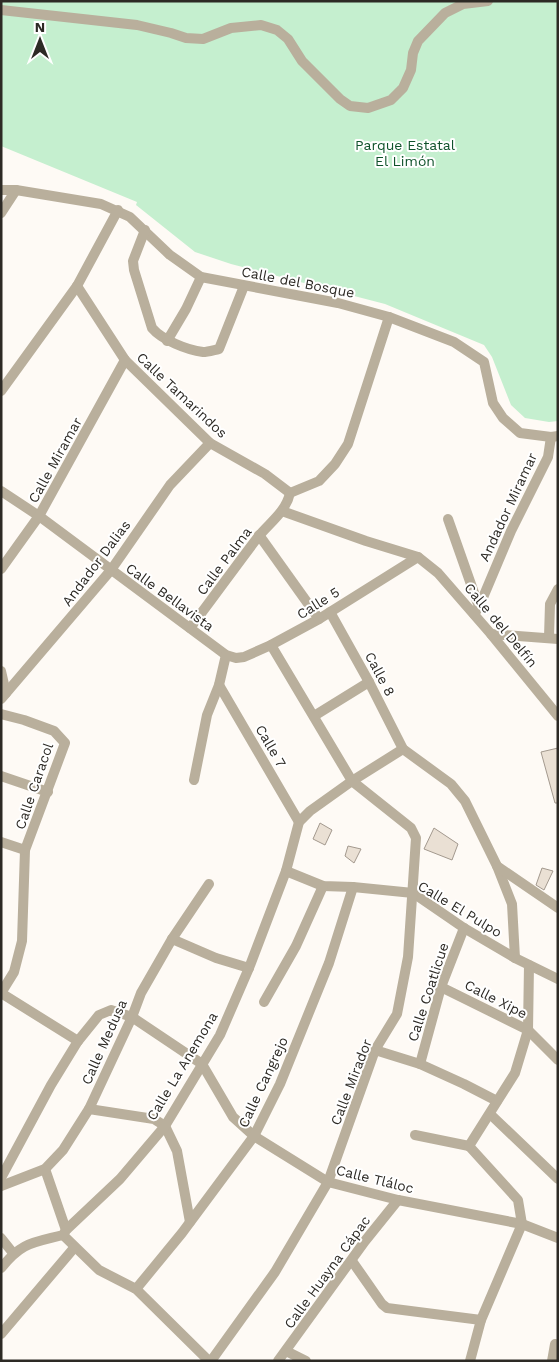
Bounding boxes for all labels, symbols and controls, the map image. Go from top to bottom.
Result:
north arrow [15,15,65,65]
text: N [35,19,45,35]
park label: Parque Estatal El Limón [355,137,456,169]
street label: Calle del Bosque [240,263,356,301]
street label: Calle Tamarindos [134,349,230,441]
street label: Calle Miramar [25,414,85,505]
street label: Andador Miramar [476,450,540,564]
street label: Andador Dalias [59,517,133,609]
street label: Calle Palma [193,524,255,598]
street label: Calle Bellavista [123,560,217,634]
street label: Calle del Delfín [461,580,541,670]
street label: Calle 5 [294,584,342,622]
street label: Calle 8 [362,649,398,699]
street label: Calle 7 [253,722,290,770]
street label: Calle Caracol [12,740,57,831]
street label: Calle El Pulpo [415,878,505,940]
street label: Calle Coatlicue [404,941,452,1043]
street label: Calle Xipe [462,976,530,1022]
street label: Calle Medusa [78,997,130,1087]
street label: Calle La Anemona [143,1009,221,1123]
street label: Calle Cangrejo [235,1034,291,1130]
street label: Calle Mirador [327,1036,375,1127]
street label: Calle Tláloc [334,1162,416,1196]
street label: Calle Huayna Cápac [281,1212,373,1332]

